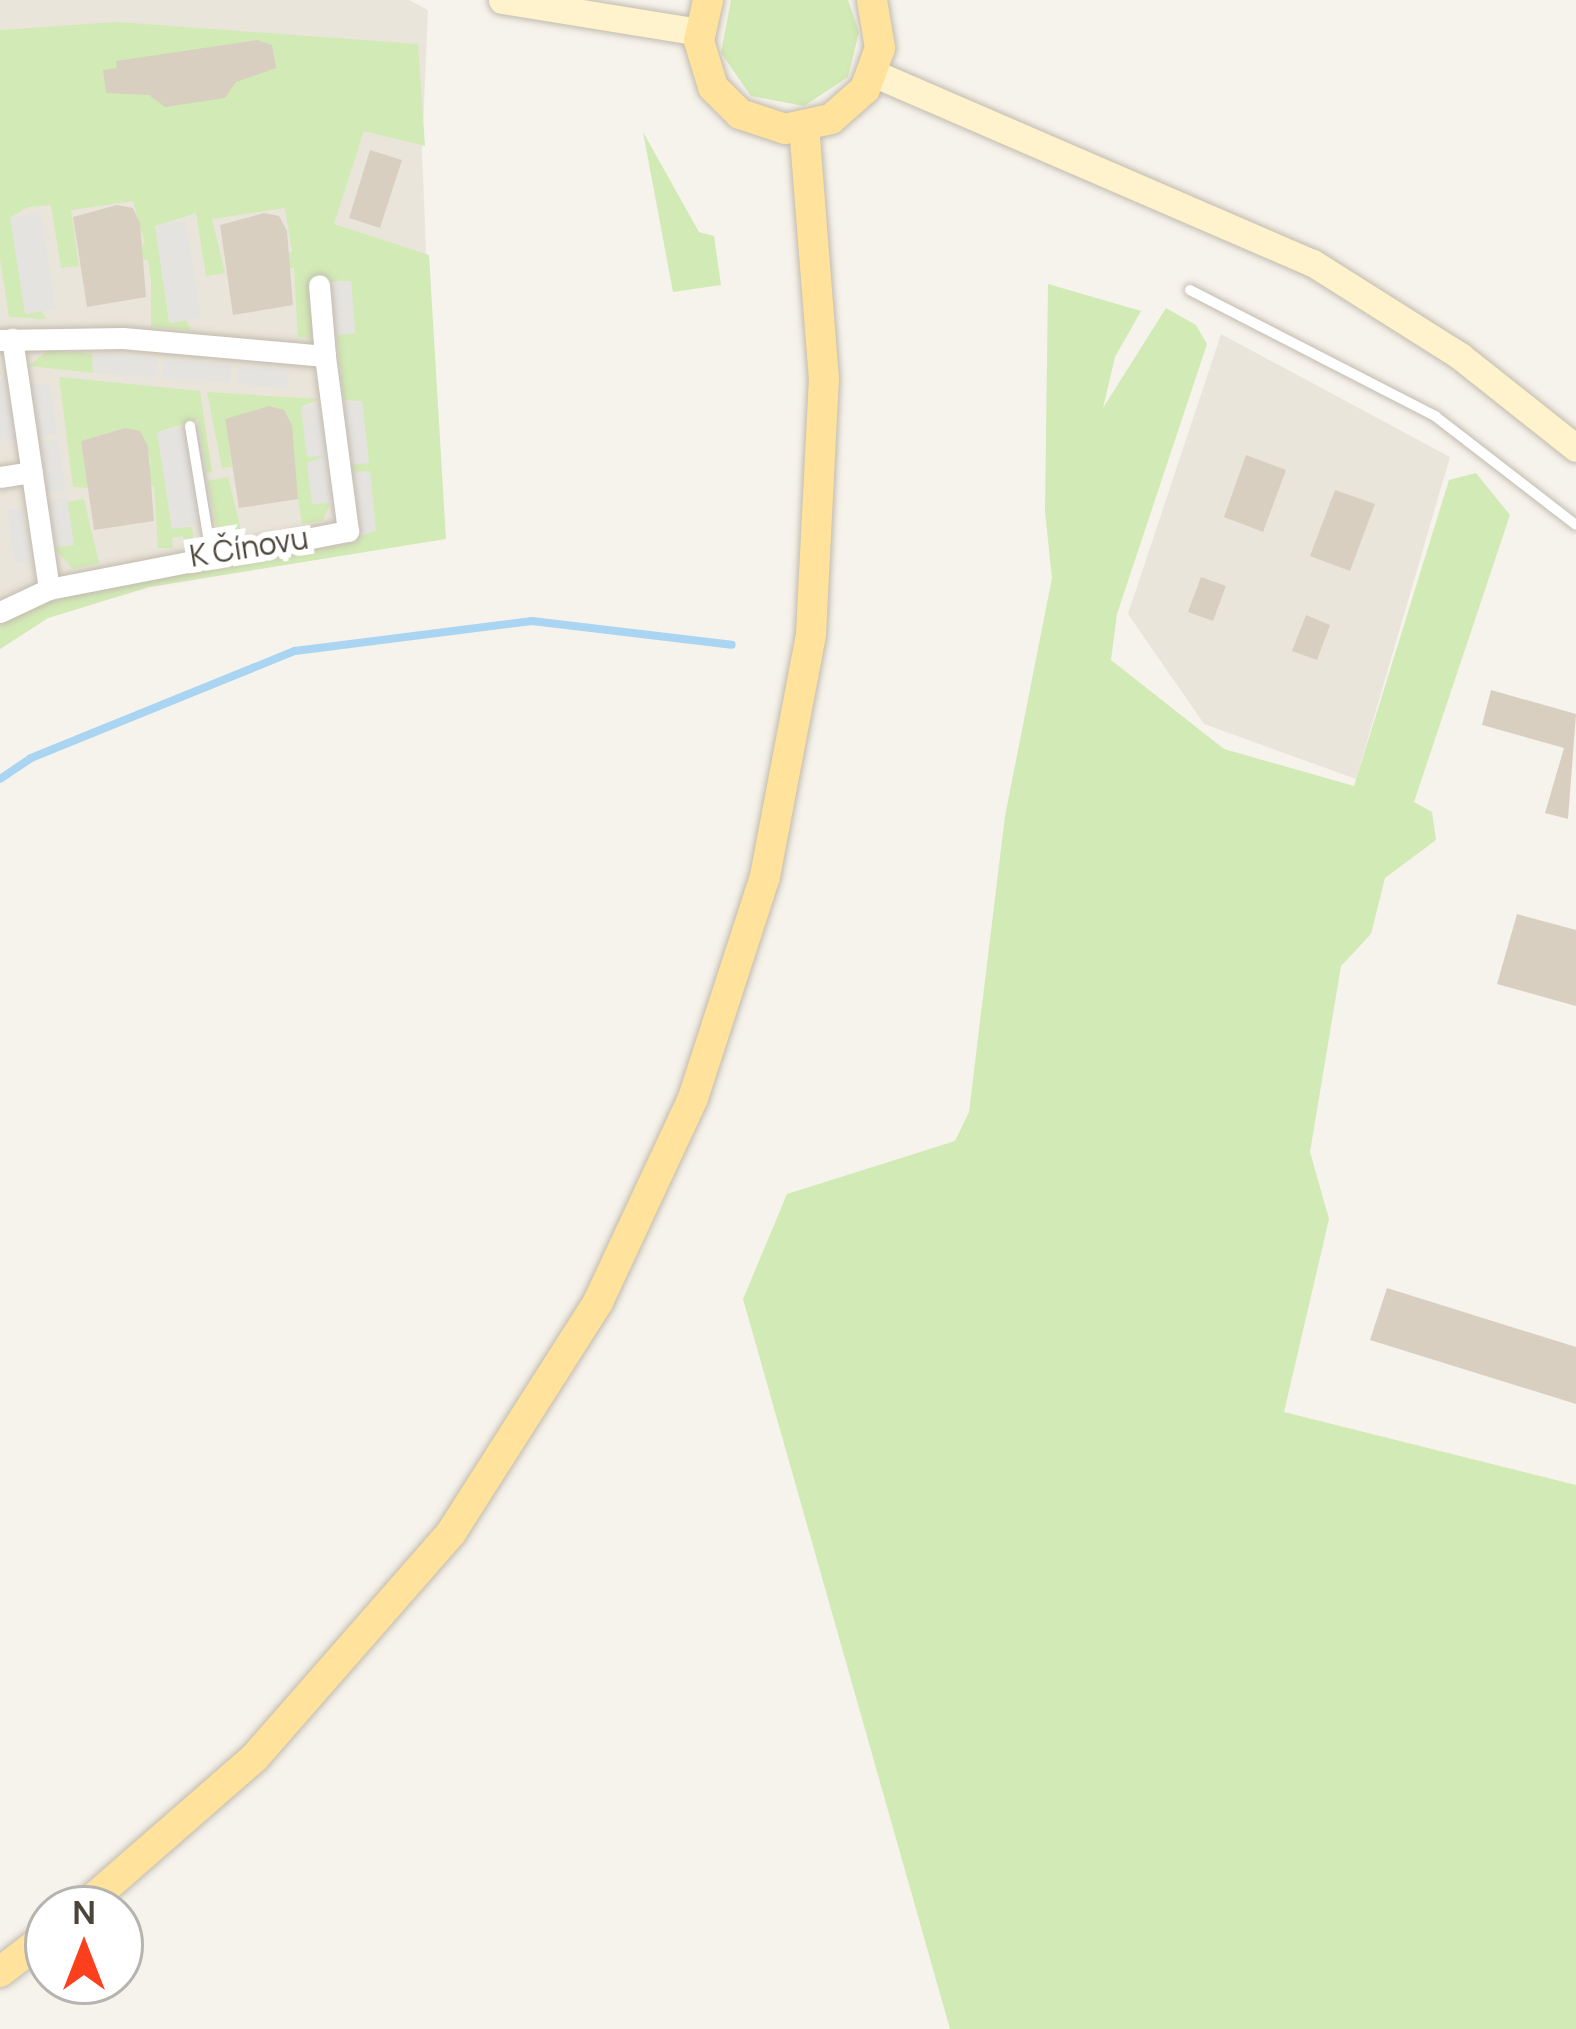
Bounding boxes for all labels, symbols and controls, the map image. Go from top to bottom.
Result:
street label: K Čínovu [187,520,311,574]
north arrow [24,1885,144,2005]
text: N [72,1889,96,1934]

